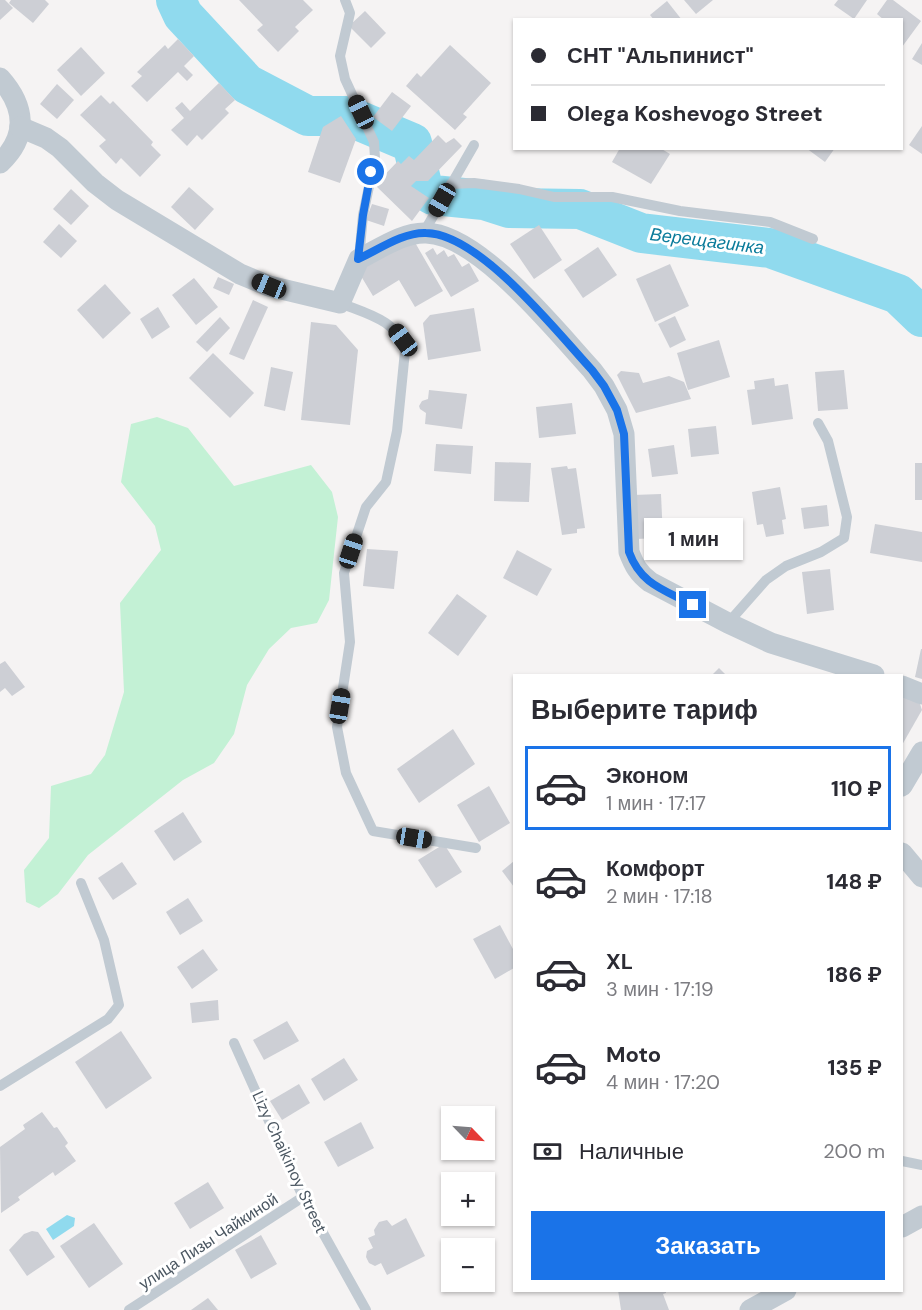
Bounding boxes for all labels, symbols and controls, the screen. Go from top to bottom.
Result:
text: СНТ "Альпинист" [567,41,754,70]
car [345,92,377,132]
text: Olega Koshevogo Street [567,99,823,128]
route start [357,158,384,185]
car [425,180,459,220]
water label: Верещагинка [649,222,765,260]
car [249,271,289,301]
car [385,320,421,360]
callout: 1 мин [644,518,742,560]
text: 1 мин [668,526,719,552]
car [337,531,365,571]
route end [679,591,706,618]
car [328,687,352,725]
text: Выберите тариф [531,692,758,727]
icon: car [534,761,588,815]
text: Эконом [606,761,689,790]
text: 110 ₽ [831,774,882,803]
text: 1 мин · 17:17 [606,790,706,816]
car [395,826,433,850]
icon: car [534,854,588,908]
text: Комфорт [606,854,705,883]
text: 148 ₽ [826,867,882,896]
text: 2 мин · 17:18 [606,883,713,909]
icon: car [534,947,588,1001]
text: XL [606,947,633,976]
text: 186 ₽ [827,960,882,989]
text: 3 мин · 17:19 [606,976,713,1002]
icon: car [534,1040,588,1094]
text: Moto [606,1040,661,1069]
text: 135 ₽ [827,1053,882,1082]
text: 4 мин · 17:20 [606,1069,720,1095]
street label: Lizy Chaikinoy Street [247,1088,332,1237]
north arrow [441,1106,495,1160]
map controls [441,1106,495,1292]
icon: cash [531,1135,564,1168]
text: Наличные [579,1137,684,1166]
text: 200 m [823,1138,885,1164]
button: + [441,1172,495,1226]
street label: улица Лизы Чайкиной [135,1189,282,1294]
button: Заказать [531,1211,885,1280]
button: − [441,1238,495,1292]

